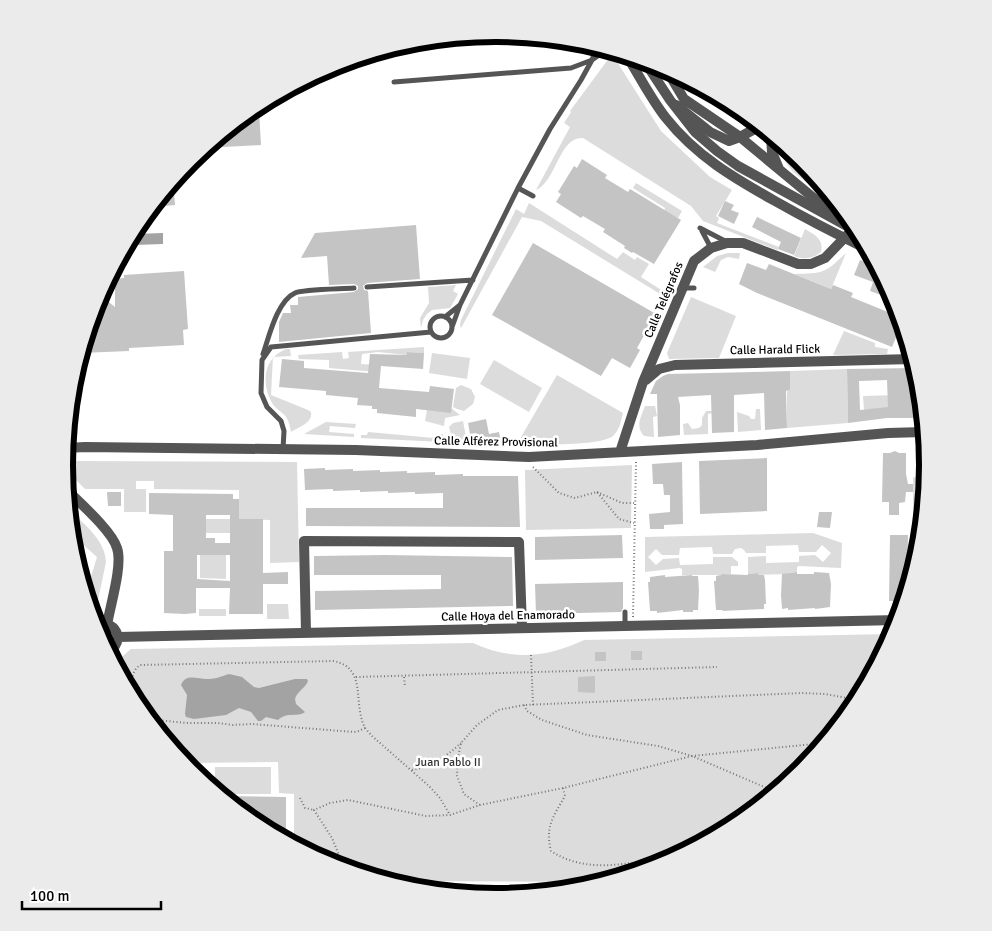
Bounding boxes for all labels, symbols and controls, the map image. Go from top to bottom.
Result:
street label: Calle Telégrafos [641,260,687,340]
street label: Calle Harald Flick [730,342,820,358]
street label: Calle Alférez Provisional [434,433,559,451]
street label: Calle Hoya del Enamorado [441,607,575,625]
park label: Juan Pablo II [415,755,481,770]
scale bar [22,878,161,910]
text: 100 m [30,887,70,905]

